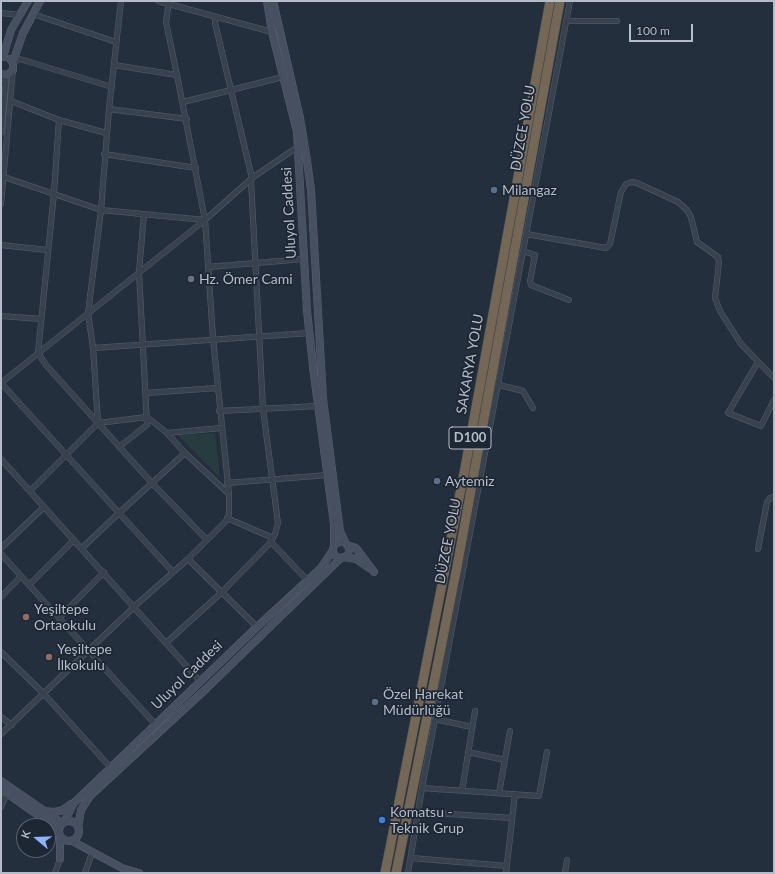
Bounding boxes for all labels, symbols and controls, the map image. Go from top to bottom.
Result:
scale bar [631,16,695,42]
text: 100 m [636,23,670,38]
street label: DÜZCE YOLU [507,84,539,172]
street label: Uluyol Caddesi [278,167,300,259]
place label: Milangaz [502,182,557,198]
marker: Milangaz [489,185,499,195]
place label: Hz. Ömer Cami [199,271,293,287]
marker: Hz. Ömer Cami [186,274,196,284]
street label: SAKARYA YOLU [453,313,487,415]
road number: D100 [449,427,491,449]
place label: Aytemiz [445,473,495,489]
marker: Aytemiz [432,476,442,486]
street label: DÜZCE YOLU [431,497,465,585]
place label: Yeşiltepe Ortaokulu [34,601,96,634]
marker: Yeşiltepe Ortaokulu [21,612,31,622]
street label: Uluyol Caddesi [148,637,226,713]
place label: Yeşiltepe İlkokulu [57,641,112,674]
marker: Yeşiltepe İlkokulu [44,652,54,662]
place label: Özel Harekat Müdürlüğü [383,686,463,718]
marker: Özel Harekat Müdürlüğü [370,697,380,707]
place label: Komatsu - Teknik Grup [390,804,464,836]
marker: Komatsu - Teknik Grup [377,815,387,825]
north arrow [16,818,56,858]
text: K [18,829,32,840]

